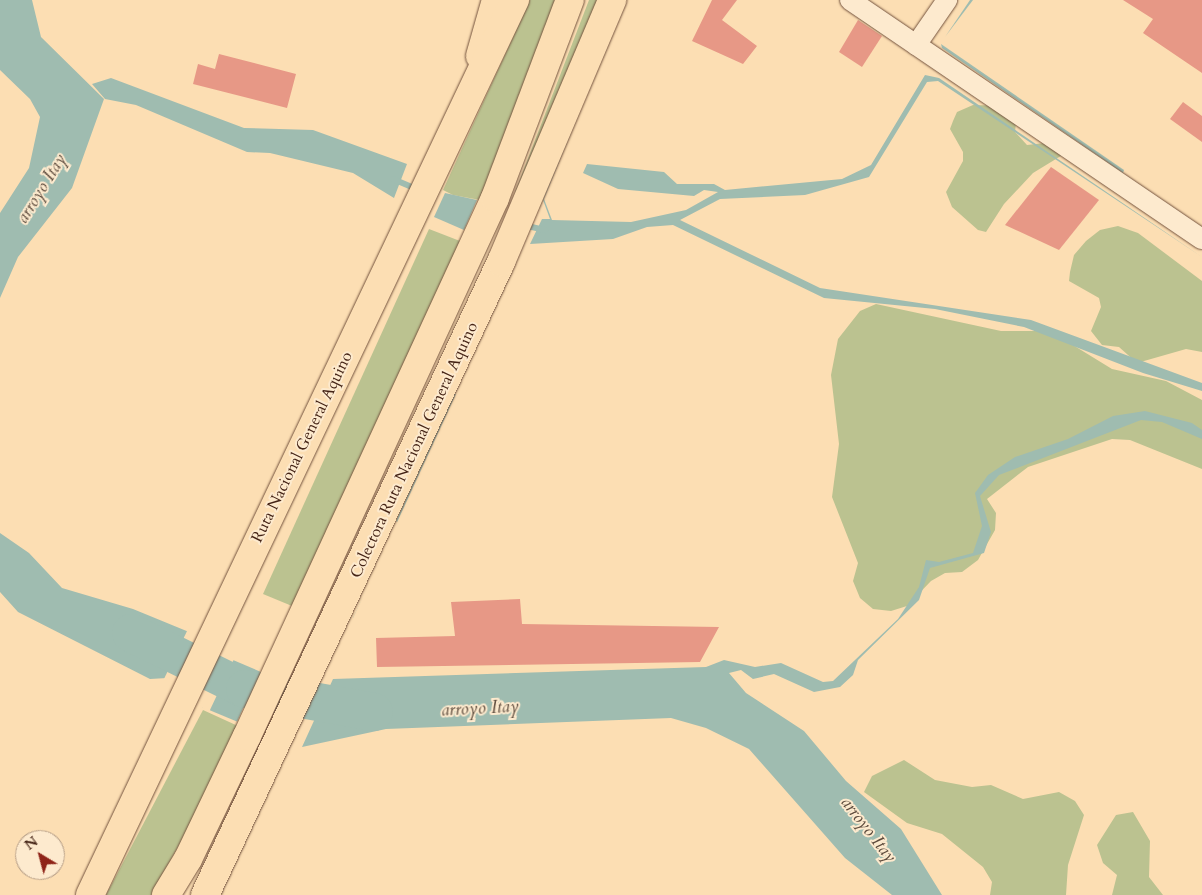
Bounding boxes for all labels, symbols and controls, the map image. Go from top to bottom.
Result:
water label: arroyo Itay [12,150,72,228]
street label: Colectora Ruta Nacional General Aquino [346,319,482,581]
street label: Ruta Nacional General Aquino [247,348,357,546]
water label: arroyo Itay [441,696,519,722]
water label: arroyo Itay [836,793,900,867]
north arrow [15,830,65,880]
text: N [21,832,42,855]

